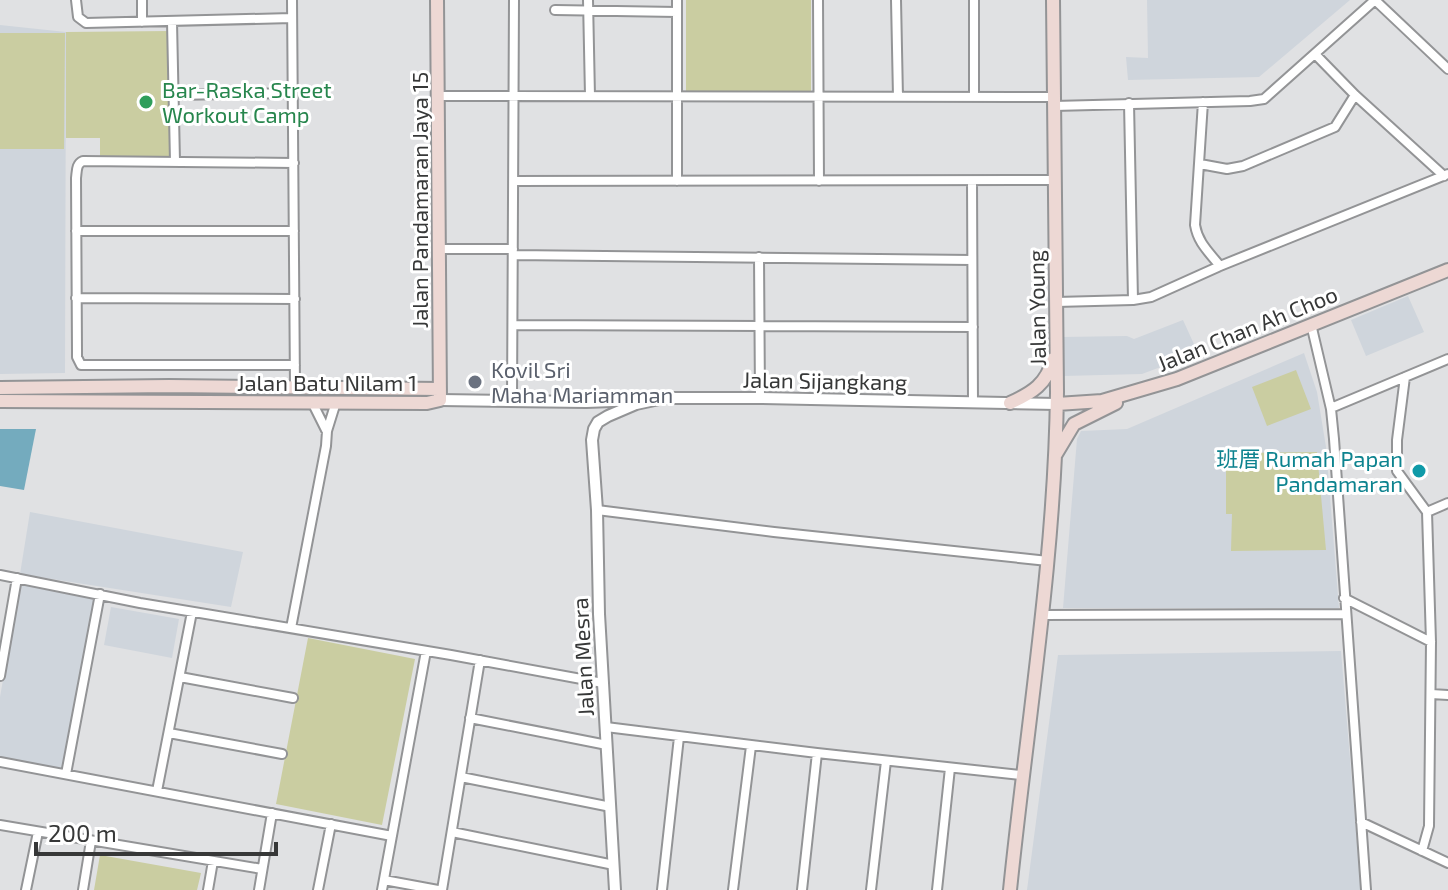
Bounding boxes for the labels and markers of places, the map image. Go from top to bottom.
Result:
place label: Bar-Raska Street Workout Camp [162,76,332,127]
marker: Bar-Raska Street Workout Camp [137,93,155,111]
place label: Kovil Sri Maha Mariamman [491,356,673,407]
marker: Kovil Sri Maha Mariamman [466,373,484,391]
place label: 班厝 Rumah Papan Pandamaran [1216,445,1403,496]
marker: 班厝 Rumah Papan Pandamaran [1410,462,1428,480]

